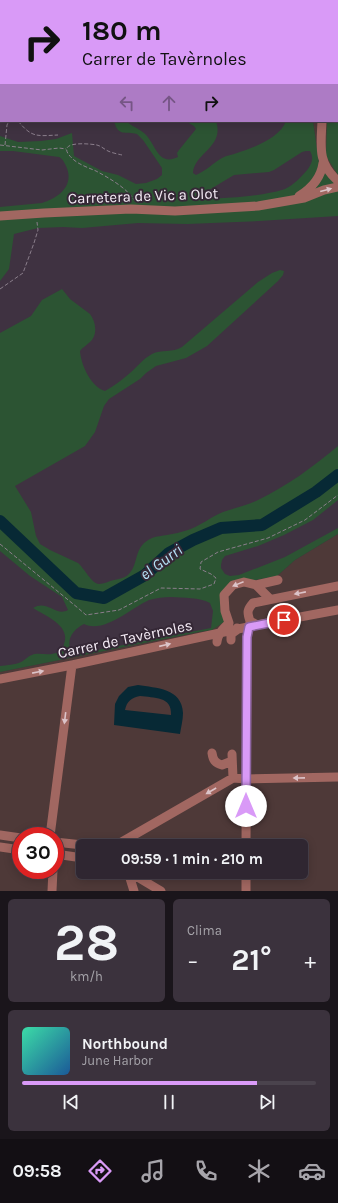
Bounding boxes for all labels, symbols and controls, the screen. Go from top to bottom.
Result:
text: 180 m [82,14,161,47]
icon: right [16,16,68,68]
text: Carrer de Tavèrnoles [82,48,247,70]
icon: left [116,92,138,114]
icon: ahead [158,92,180,114]
icon: right [200,92,222,114]
street label: Carretera de Vic a Olot [67,184,219,208]
one-way arrow [320,187,332,193]
water label: el Gurri [136,540,186,584]
one-way arrow [231,582,243,588]
one-way arrow [294,590,306,596]
pin [267,603,301,637]
icon: arrive [273,609,295,631]
street label: Carrer de Tavèrnoles [56,616,194,662]
one-way arrow [159,641,172,647]
one-way arrow [32,668,44,674]
one-way arrow [62,712,68,724]
one-way arrow [292,775,305,781]
position arrow [225,785,267,827]
one-way arrow [205,787,217,794]
speed limit sign: 30 [12,827,64,879]
text: 09:59 · 1 min · 210 m [121,850,263,868]
text: 28 [54,912,119,973]
text: Clima [187,923,222,938]
text: 21° [231,942,272,978]
text: − [187,948,199,974]
text: + [304,948,316,974]
text: km/h [70,969,103,984]
text: Northbound [82,1035,168,1053]
text: June Harbor [82,1053,153,1068]
icon: previous [60,1091,82,1113]
icon: pause [158,1091,180,1113]
icon: next [256,1091,278,1113]
icon: directions [86,1157,114,1185]
icon: music [139,1157,167,1185]
icon: phone [192,1157,220,1185]
icon: climate [245,1157,273,1185]
icon: car [298,1157,326,1185]
text: 09:58 [12,1160,62,1182]

